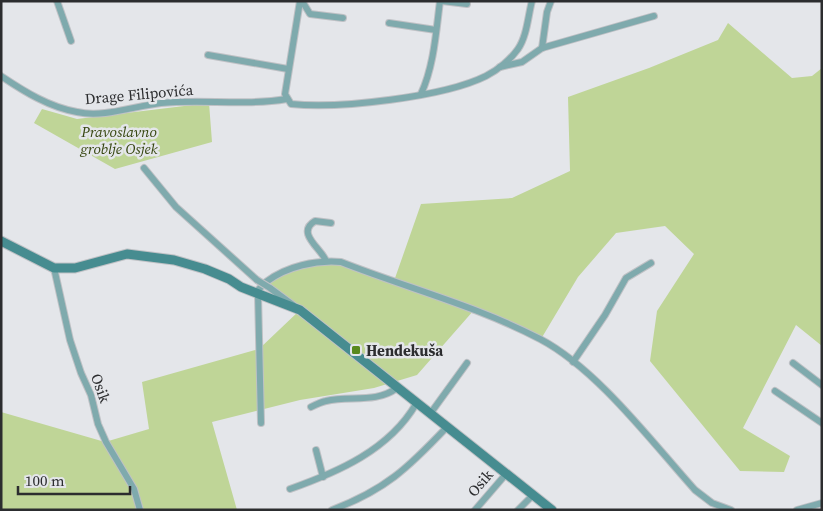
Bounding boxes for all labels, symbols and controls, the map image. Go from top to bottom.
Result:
street label: Drage Filipovića [84,79,194,109]
park label: Pravoslavno groblje Osjek [79,121,158,159]
place label: Hendekuša [366,340,444,361]
marker: Hendekuša [350,344,362,356]
street label: Osik [86,370,116,406]
scale bar [18,464,130,496]
street label: Osik [462,464,498,501]
text: 100 m [25,470,65,491]

